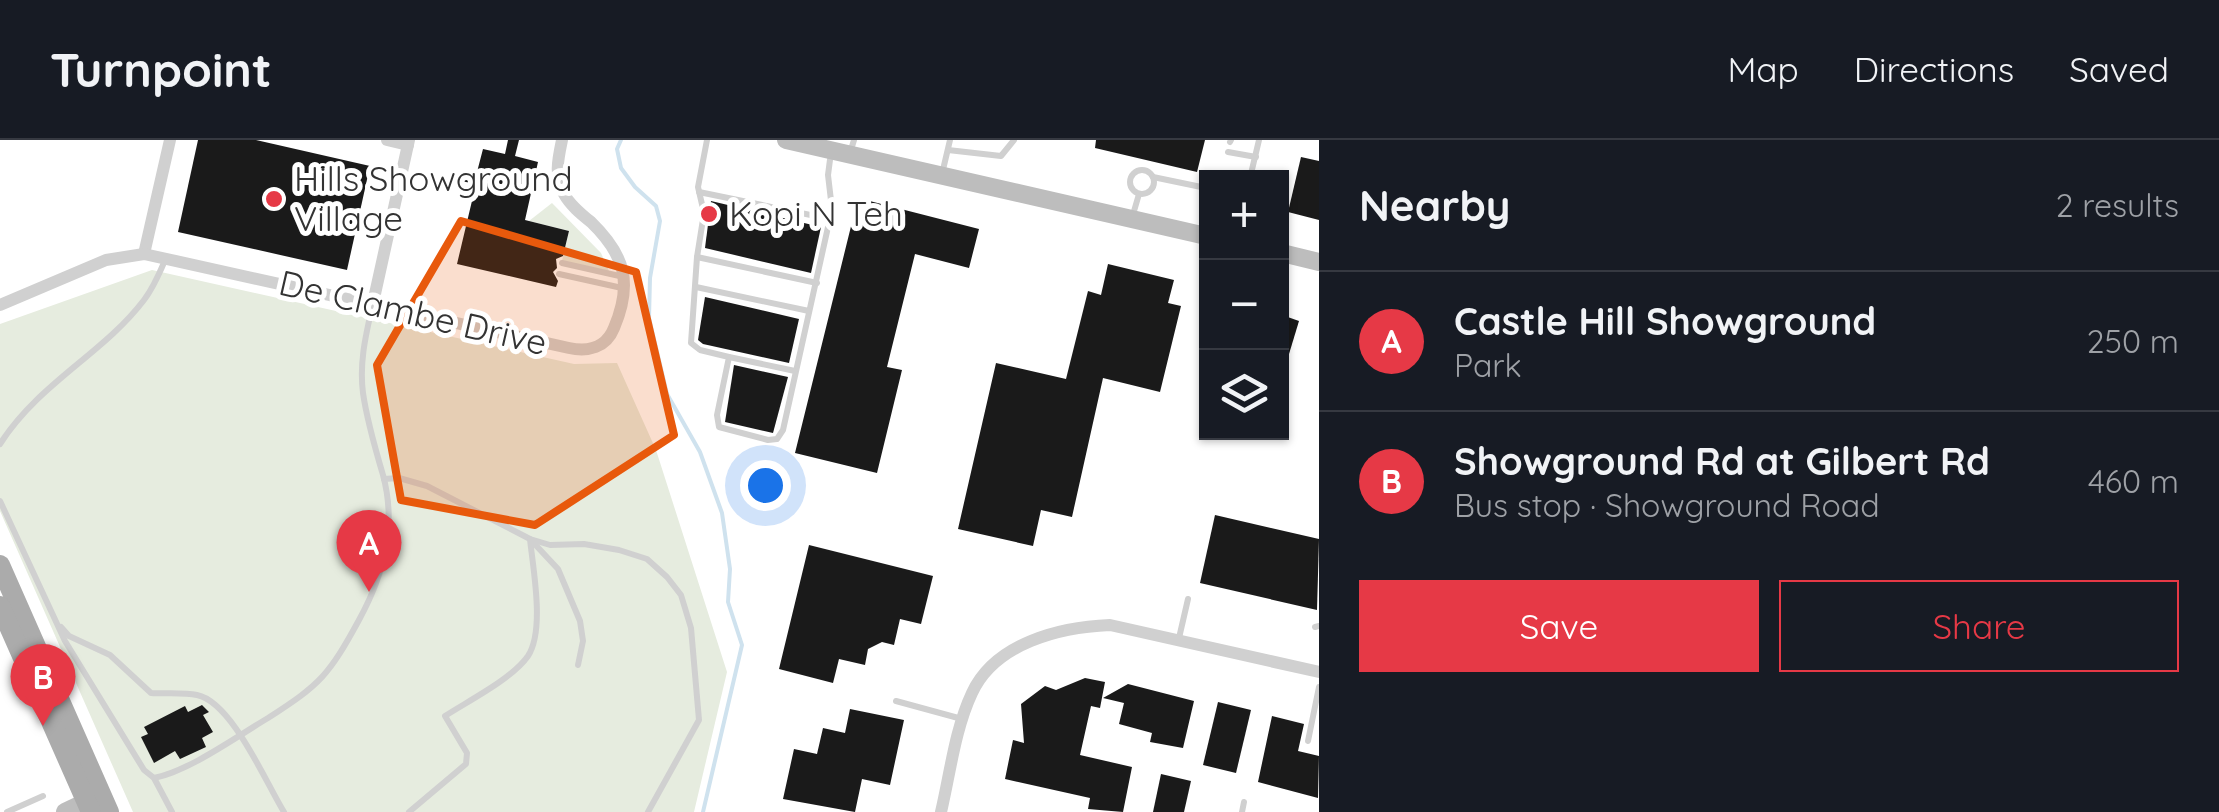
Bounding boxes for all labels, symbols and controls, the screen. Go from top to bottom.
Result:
text: Turnpoint [50,39,272,99]
text: Map [1727,47,1799,91]
text: Directions [1854,47,2014,91]
text: Saved [2069,47,2169,91]
place label: Hills Showground Village [294,156,573,240]
map controls [1199,170,1289,440]
button: + [1199,170,1289,260]
text: Nearby [1359,179,1510,232]
text: 2 results [2056,185,2179,225]
marker: Hills Showground Village [263,188,285,210]
place label: Kopi N Teh [729,191,903,235]
marker: Kopi N Teh [698,203,720,225]
street label: De Clambe Drive [275,260,551,364]
button: − [1199,260,1289,350]
text: Castle Hill Showground [1454,297,1876,345]
text: A [1381,321,1402,361]
text: 250 m [2087,321,2179,361]
text: Park [1454,345,1522,385]
button: layers [1199,350,1289,440]
text: Showground Rd at Gilbert Rd [1454,437,1990,485]
your location [740,460,791,511]
text: B [1381,461,1402,501]
text: 460 m [2088,461,2179,501]
text: Bus stop · Showground Road [1454,485,1880,525]
pin: A [336,510,402,592]
button: Save [1359,580,1759,672]
button: Share [1779,580,2179,672]
pin: B [10,644,76,726]

